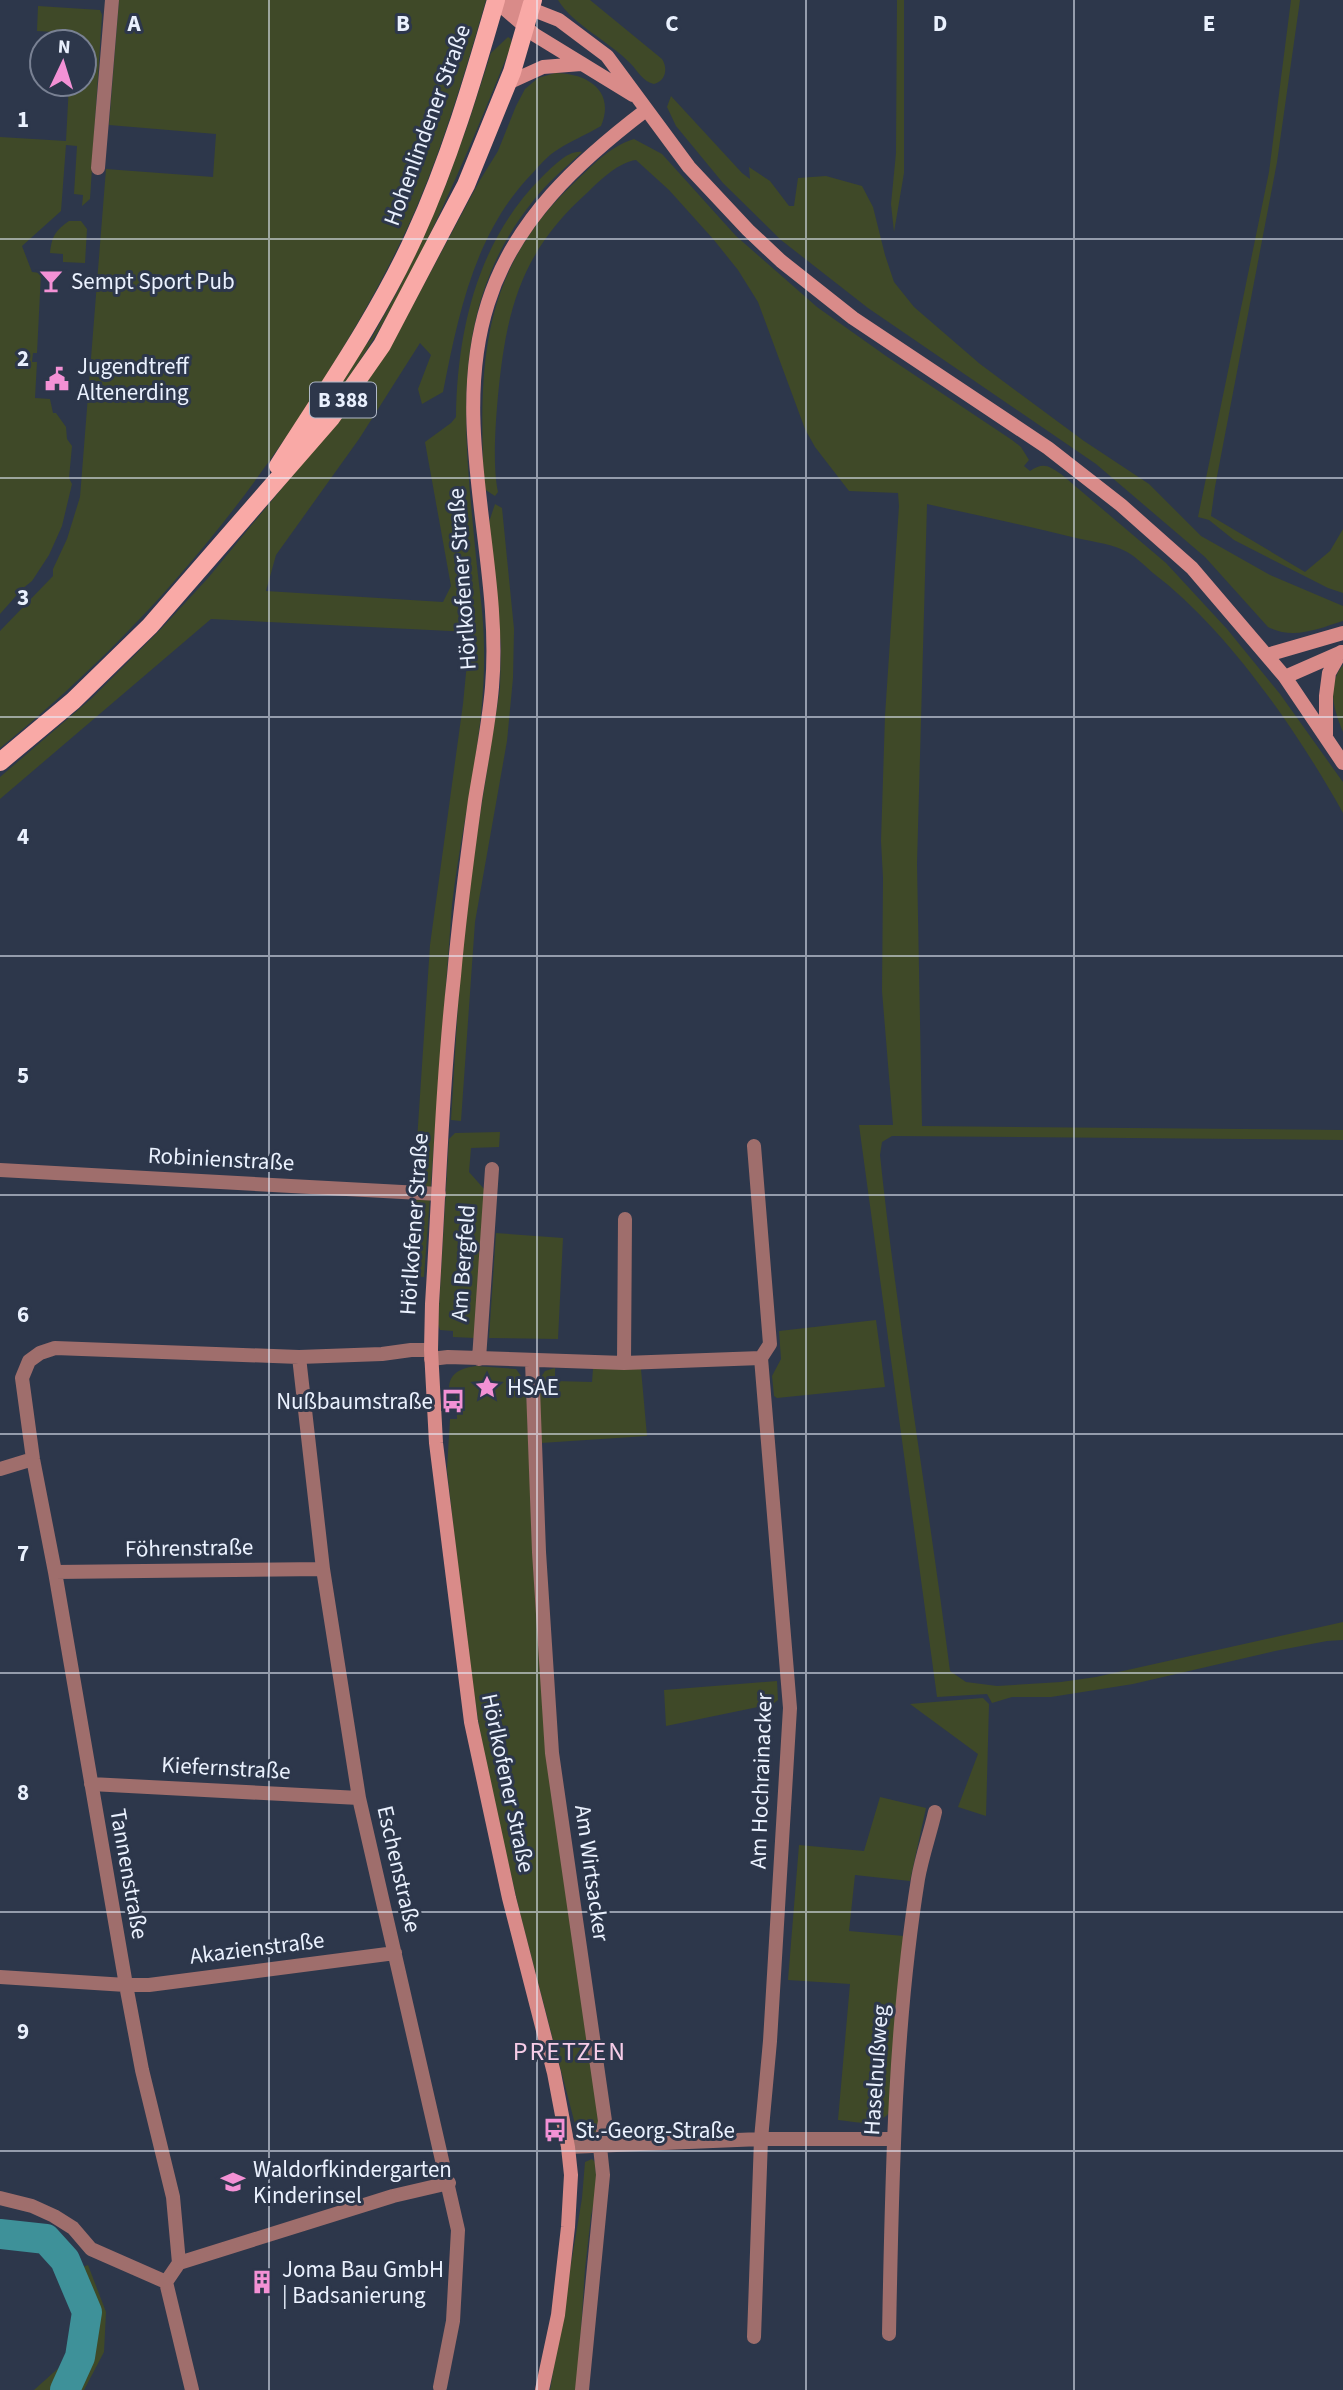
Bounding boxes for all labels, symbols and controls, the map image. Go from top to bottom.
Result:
text: A [126,7,141,40]
text: B [396,7,410,40]
text: C [665,7,679,40]
text: D [933,7,947,40]
text: E [1203,7,1215,40]
street label: Hohenlindener Straße [375,20,479,230]
north arrow [28,28,98,98]
text: N [57,34,71,61]
text: 1 [17,103,29,136]
place label: Sempt Sport Pub [71,265,235,298]
bar icon: Sempt Sport Pub [37,267,65,295]
text: 2 [17,342,29,375]
place label: Jugendtreff Altenerding [77,350,189,409]
public building icon: Jugendtreff Altenerding [43,365,71,393]
road number: B 388 [310,382,376,418]
street label: Hörlkofener Straße [439,487,485,671]
text: 3 [17,581,29,614]
text: 4 [17,820,29,853]
text: 5 [17,1059,29,1092]
street label: Hörlkofener Straße [391,1132,437,1316]
street label: Robinienstraße [147,1139,295,1179]
street label: Am Bergfeld [442,1204,484,1322]
text: 6 [17,1298,29,1331]
place label: HSAE [507,1371,559,1404]
place icon: HSAE [473,1373,501,1401]
place label: Nußbaumstraße [276,1385,433,1418]
bus stop icon: Nußbaumstraße [439,1387,467,1415]
street label: Föhrenstraße [125,1530,253,1566]
text: 7 [17,1537,29,1570]
street label: Hörlkofener Straße [473,1690,543,1876]
street label: Am Hochrainacker [741,1691,781,1870]
street label: Kiefernstraße [161,1748,291,1788]
text: 8 [17,1776,29,1809]
street label: Eschenstraße [368,1802,430,1936]
street label: Am Wirtsacker [566,1803,618,1944]
street label: Tannenstraße [101,1806,157,1942]
street label: Akazienstraße [188,1923,326,1973]
street label: Haselnußweg [855,2003,897,2136]
text: 9 [17,2015,29,2048]
district label: PRETZEN [513,2033,627,2070]
place label: St.-Georg-Straße [575,2114,735,2147]
bus stop icon: St.-Georg-Straße [541,2116,569,2144]
place label: Waldorfkindergarten Kinderinsel [253,2153,452,2212]
school or university icon: Waldorfkindergarten Kinderinsel [219,2168,247,2196]
place label: Joma Bau GmbH | Badsanierung [282,2253,444,2312]
building icon: Joma Bau GmbH | Badsanierung [248,2268,276,2296]

